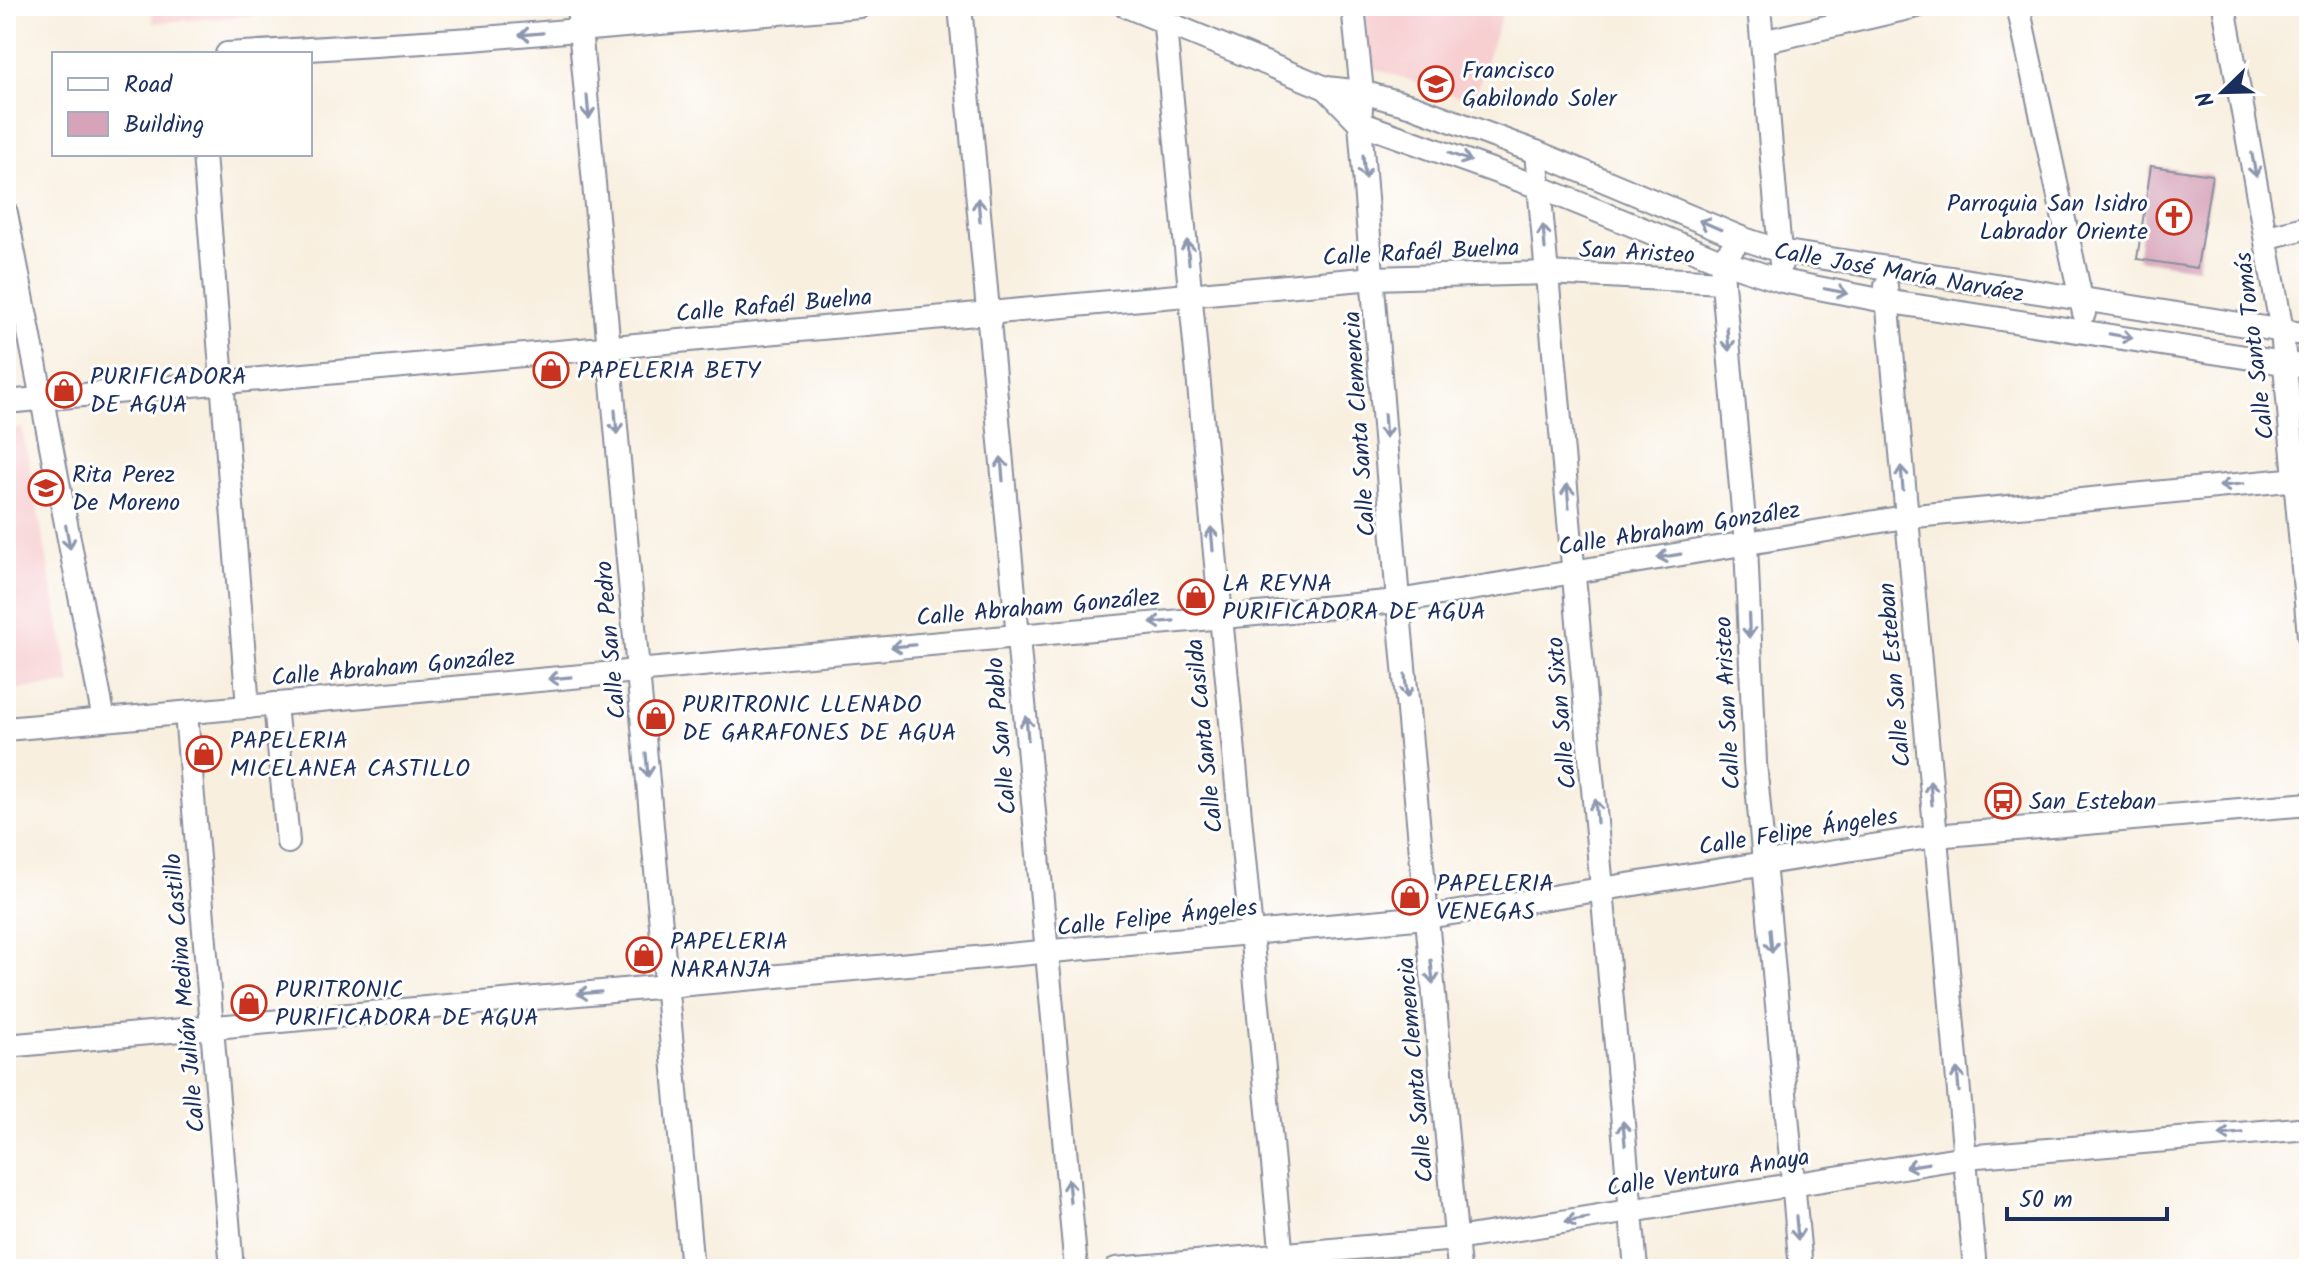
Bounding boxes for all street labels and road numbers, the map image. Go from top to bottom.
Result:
street label: Calle Rafaél Buelna [1322,229,1520,278]
street label: San Aristeo [1578,231,1696,276]
street label: Calle José María Narváez [1771,232,2027,315]
street label: Calle Santo Tomás [2225,250,2286,442]
street label: Calle Rafaél Buelna [674,278,874,335]
street label: Calle Santa Clemencia [1333,310,1388,538]
street label: Calle Abraham González [1555,491,1803,568]
street label: Calle San Pedro [585,559,638,721]
street label: Calle Abraham González [915,578,1162,639]
street label: Calle San Esteban [1868,581,1923,769]
street label: Calle San Aristeo [1704,615,1753,791]
street label: Calle San Sixto [1536,635,1589,791]
street label: Calle Santa Casilda [1176,637,1235,835]
street label: Calle Abraham González [270,638,517,699]
street label: Calle San Pablo [976,655,1029,816]
street label: Calle Felipe Ángeles [1696,797,1901,867]
street label: Calle Julián Medina Castillo [154,851,217,1134]
street label: Calle Felipe Ángeles [1055,889,1259,948]
street label: Calle Santa Clemencia [1387,956,1446,1184]
street label: Calle Ventura Anaya [1604,1138,1813,1209]

